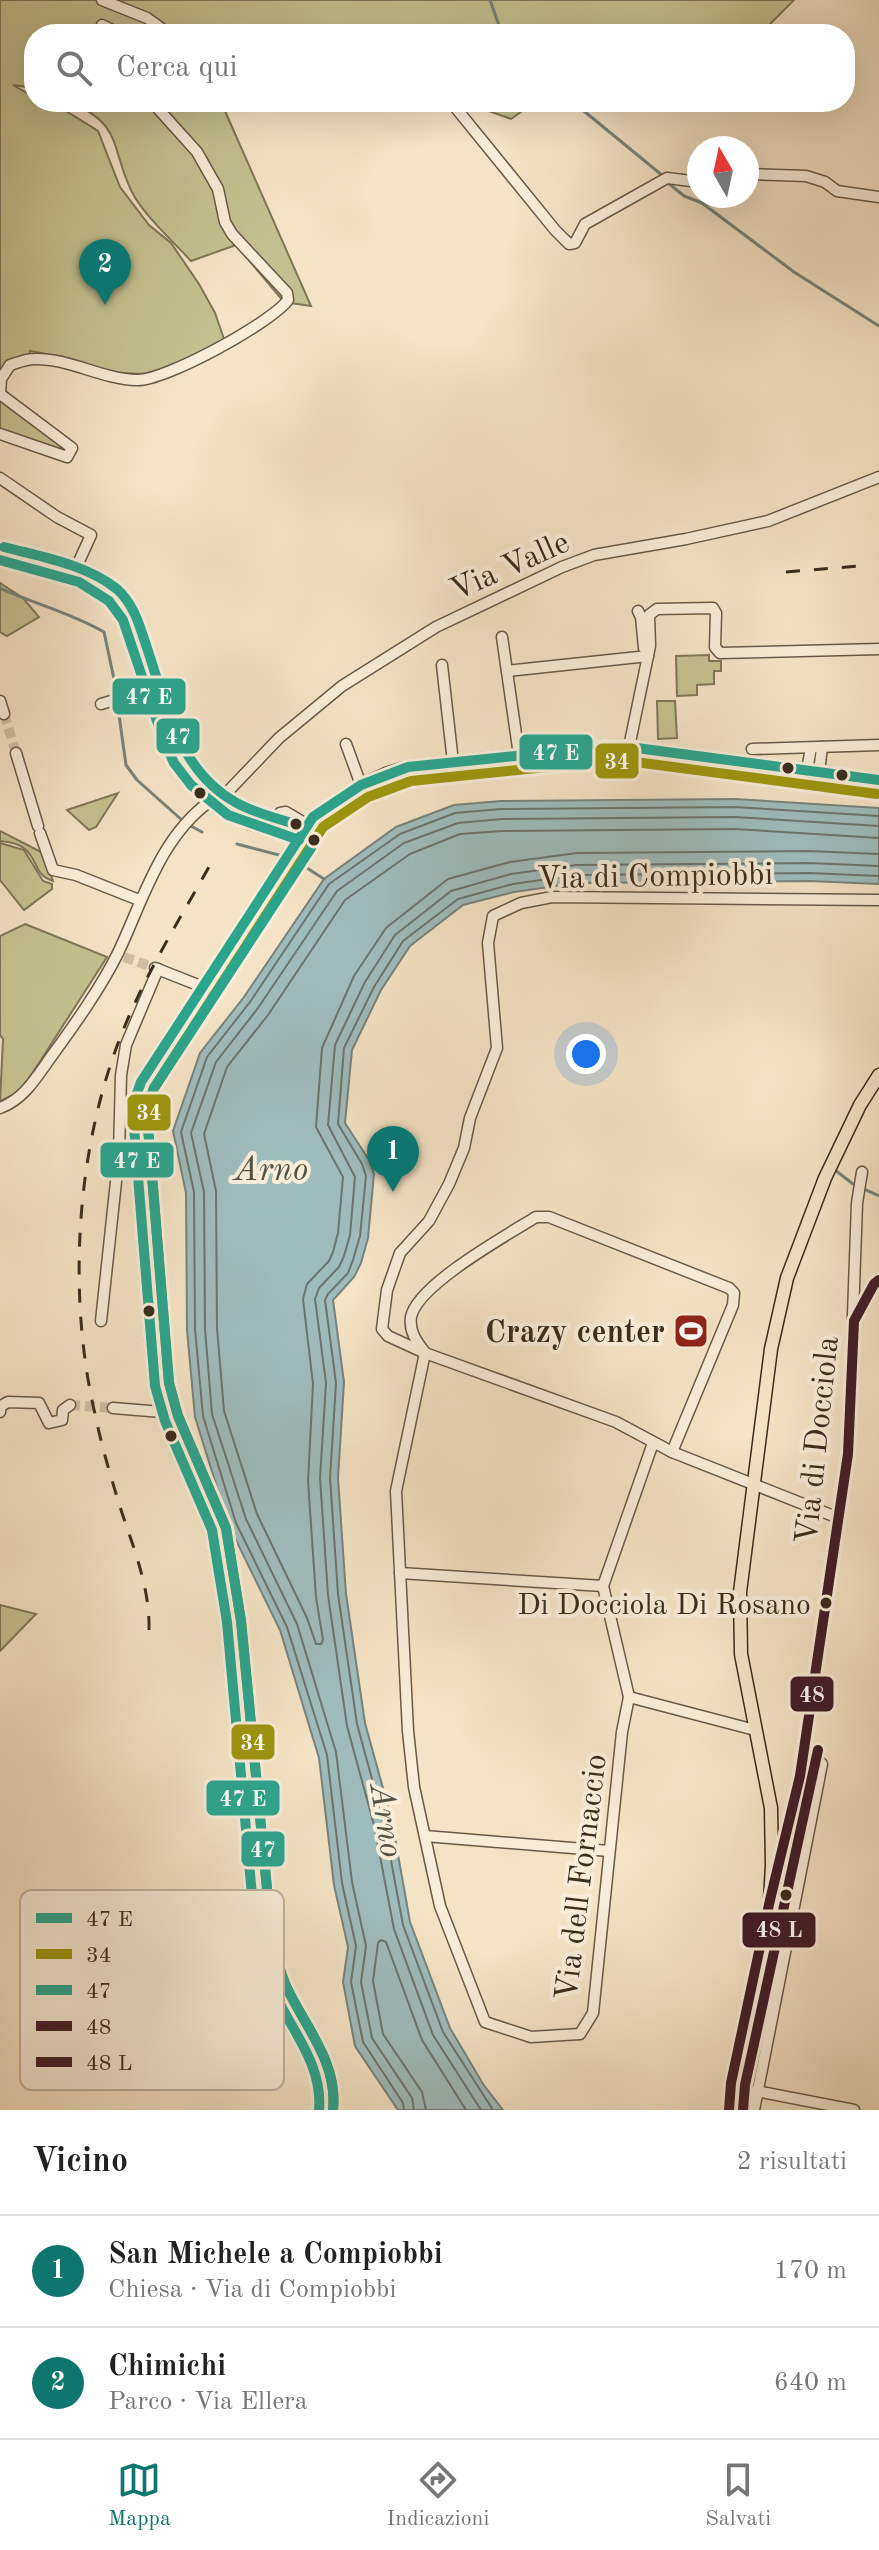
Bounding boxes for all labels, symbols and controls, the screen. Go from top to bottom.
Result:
search box [24,24,855,112]
icon: search [52,46,96,90]
text: Cerca qui [116,53,238,83]
north arrow [687,136,759,208]
pin: 2 [79,239,131,305]
street label: Via Valle [446,527,575,608]
line badge: 47 E [111,677,187,716]
text: 47 E [126,687,172,709]
line badge: 47 [155,717,201,755]
text: 47 [165,727,191,749]
line badge: 47 E [518,733,594,771]
line badge: 34 [594,742,640,780]
text: 47 E [533,743,579,765]
text: 34 [604,752,630,774]
unlabelled marker [780,760,796,776]
unlabelled marker [834,767,850,783]
unlabelled marker [192,785,208,801]
unlabelled marker [288,816,304,832]
unlabelled marker [306,832,322,848]
street label: Via di Compiobbi [537,860,773,896]
your location [566,1034,606,1074]
line badge: 34 [126,1093,172,1132]
text: 34 [136,1103,162,1125]
pin: 1 [367,1126,419,1192]
line badge: 47 E [99,1141,175,1179]
text: 47 E [114,1151,160,1173]
water label: Arno [232,1154,308,1188]
unlabelled marker [141,1303,157,1319]
sports icon: Crazy center [672,1312,710,1350]
place label: Crazy center [485,1318,665,1350]
street label: Via di Docciola [792,1335,846,1546]
unlabelled marker [163,1428,179,1444]
place label: Di Docciola Di Rosano [517,1591,811,1621]
marker: Di Docciola Di Rosano [818,1595,834,1611]
line badge: 48 [789,1675,835,1713]
text: 48 [799,1685,825,1707]
line badge: 34 [230,1723,276,1761]
text: 34 [240,1733,266,1755]
street label: Via dell Fornaccio [552,1752,614,2002]
line badge: 47 E [205,1779,281,1817]
water label: Arno [362,1779,408,1860]
text: 47 E [220,1789,266,1811]
line badge: 47 [240,1830,286,1868]
text: 47 [250,1840,276,1862]
unlabelled marker [778,1887,794,1903]
legend [20,1890,284,2090]
text: 47 E [86,1909,133,1931]
line badge: 48 L [741,1911,817,1949]
text: 48 L [756,1920,802,1942]
text: 34 [86,1945,112,1967]
text: 47 [86,1981,112,2003]
text: 48 [86,2017,112,2039]
text: 48 L [86,2053,132,2075]
text: Vicino [32,2145,128,2179]
text: 2 risultati [737,2149,847,2175]
text: San Michele a Compiobbi [108,2240,443,2270]
text: 1 [50,2258,66,2284]
text: 170 m [774,2258,847,2284]
text: Chiesa · Via di Compiobbi [108,2277,396,2303]
text: Chimichi [108,2352,226,2382]
text: 2 [50,2370,66,2396]
text: 640 m [774,2370,847,2396]
text: Parco · Via Ellera [108,2389,308,2415]
tab: Mappa [108,2458,171,2533]
tab: Indicazioni [387,2458,489,2533]
tab: Salvati [705,2458,771,2533]

